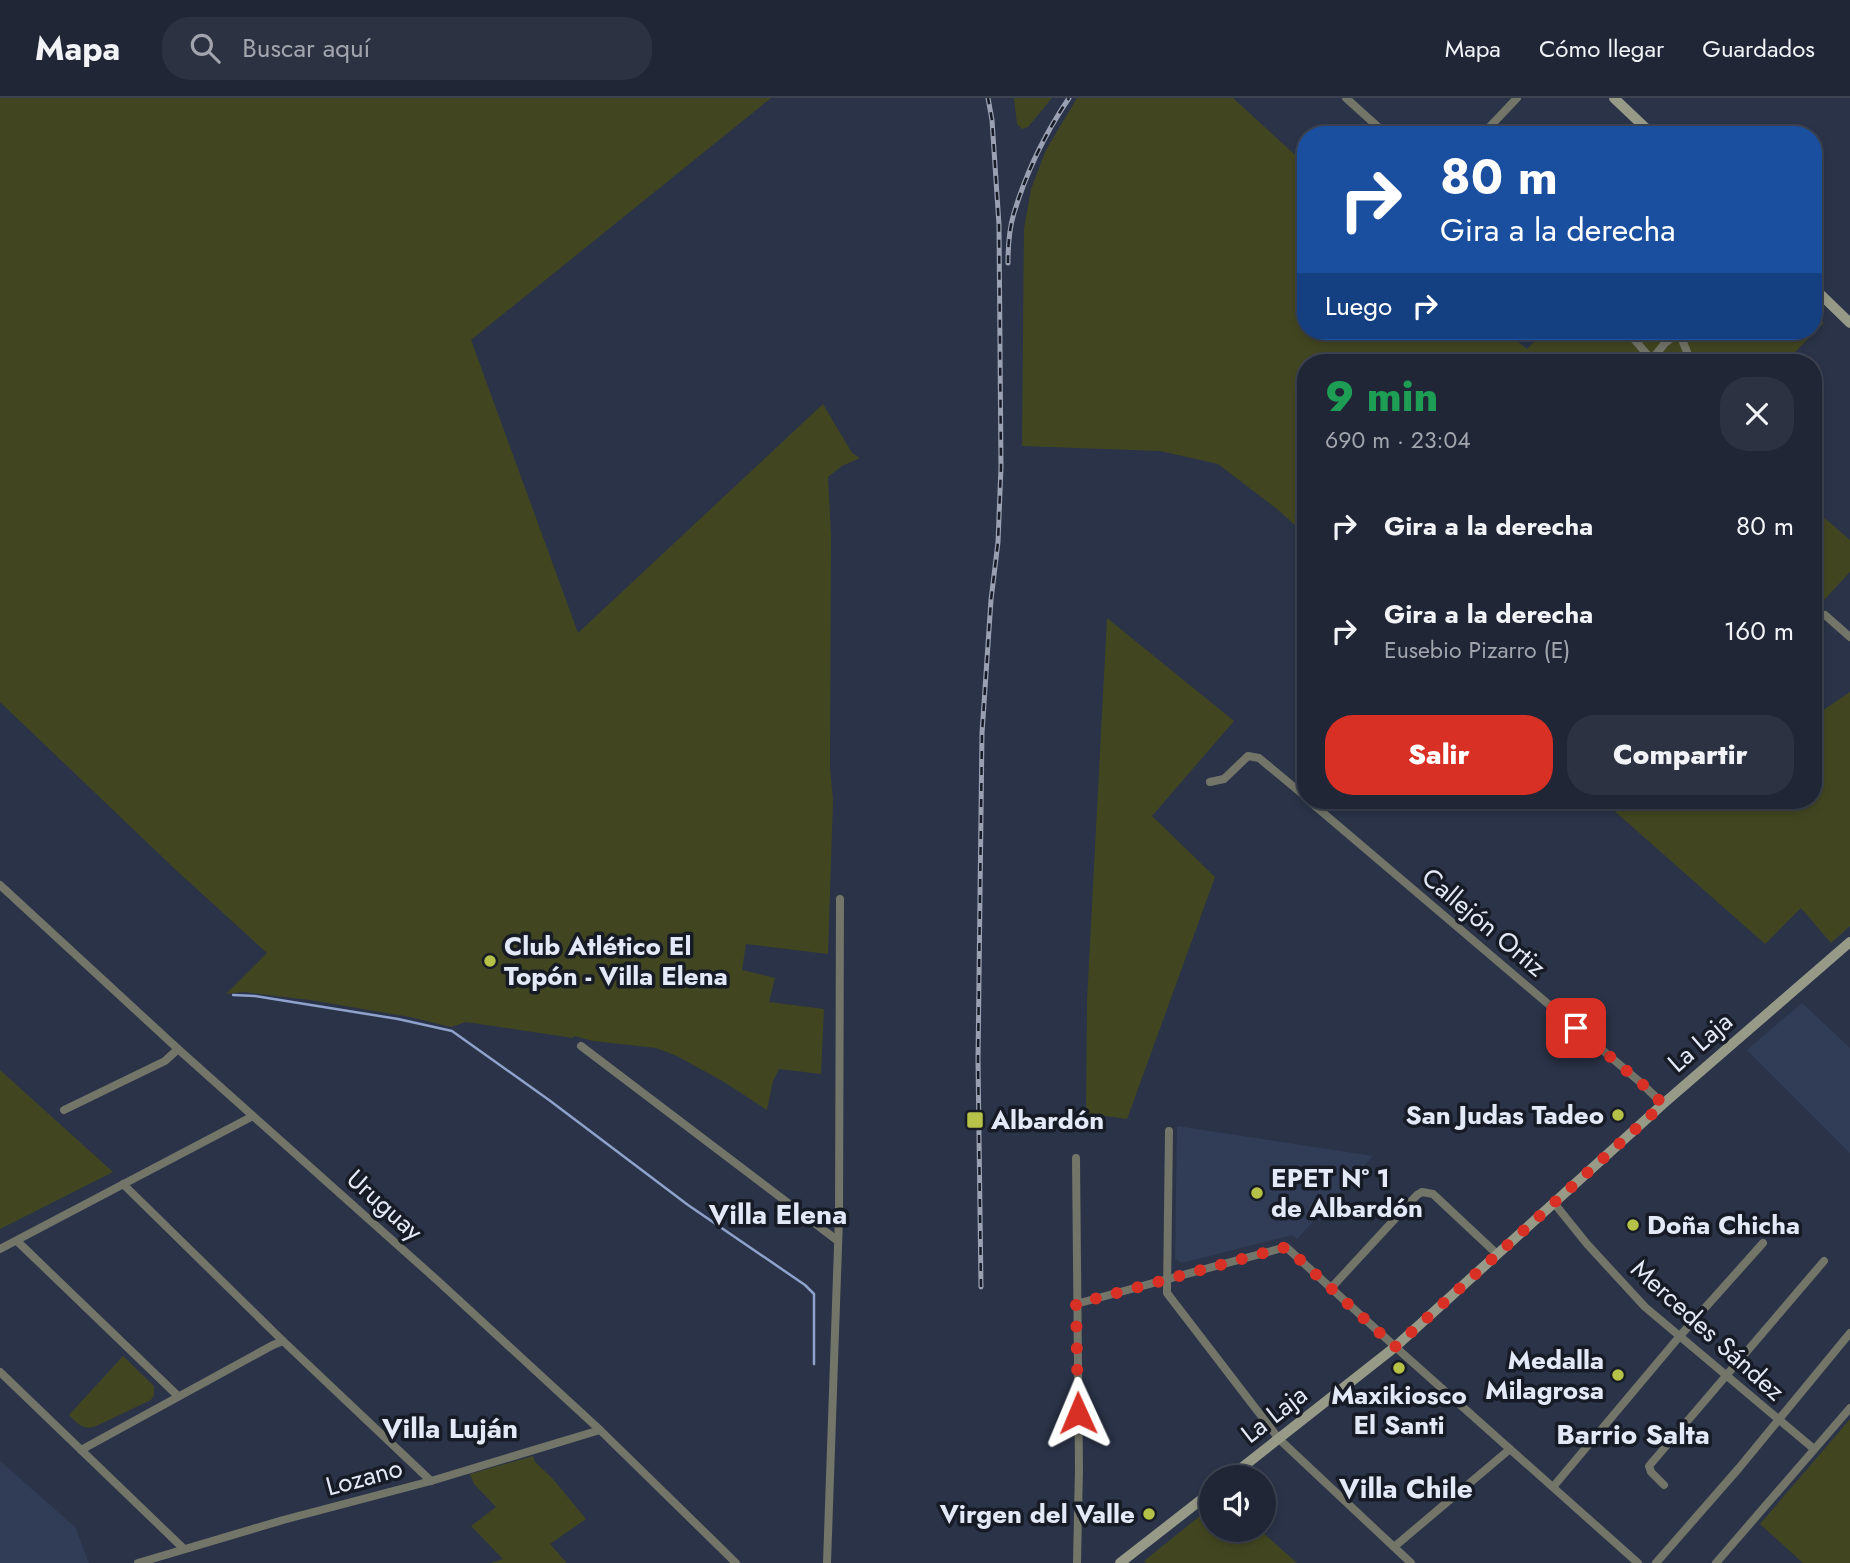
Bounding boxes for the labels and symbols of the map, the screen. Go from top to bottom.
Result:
street label: Callejón Ortiz [1413,859,1555,986]
place label: Club Atlético El Topón - Villa Elena [504,927,728,995]
marker: Club Atlético El Topón - Villa Elena [482,953,498,969]
pin [1546,998,1606,1058]
street label: La Laja [1659,1003,1741,1081]
place label: San Judas Tadeo [1405,1096,1604,1134]
place label: Albardón [990,1101,1104,1139]
marker: San Judas Tadeo [1610,1107,1626,1123]
marker: Albardón [965,1110,985,1130]
place label: EPET Nº 1 de Albardón [1271,1159,1423,1227]
street label: Uruguay [338,1160,432,1250]
marker: EPET Nº 1 de Albardón [1249,1185,1265,1201]
district label: Villa Elena [708,1194,847,1235]
place label: Doña Chicha [1647,1206,1800,1244]
marker: Doña Chicha [1625,1217,1641,1233]
street label: Mercedes Sández [1623,1250,1793,1410]
place label: Medalla Milagrosa [1485,1341,1604,1409]
marker: Maxikiosco El Santi [1391,1360,1407,1376]
marker: Medalla Milagrosa [1610,1367,1626,1383]
position arrow [1041,1376,1115,1450]
street label: La Laja [1233,1376,1315,1452]
place label: Maxikiosco El Santi [1331,1376,1467,1444]
district label: Villa Luján [381,1408,518,1449]
district label: Barrio Salta [1556,1414,1710,1455]
street label: Lozano [321,1449,407,1505]
district label: Villa Chile [1338,1468,1473,1509]
place label: Virgen del Valle [939,1495,1135,1533]
marker: Virgen del Valle [1141,1506,1157,1522]

